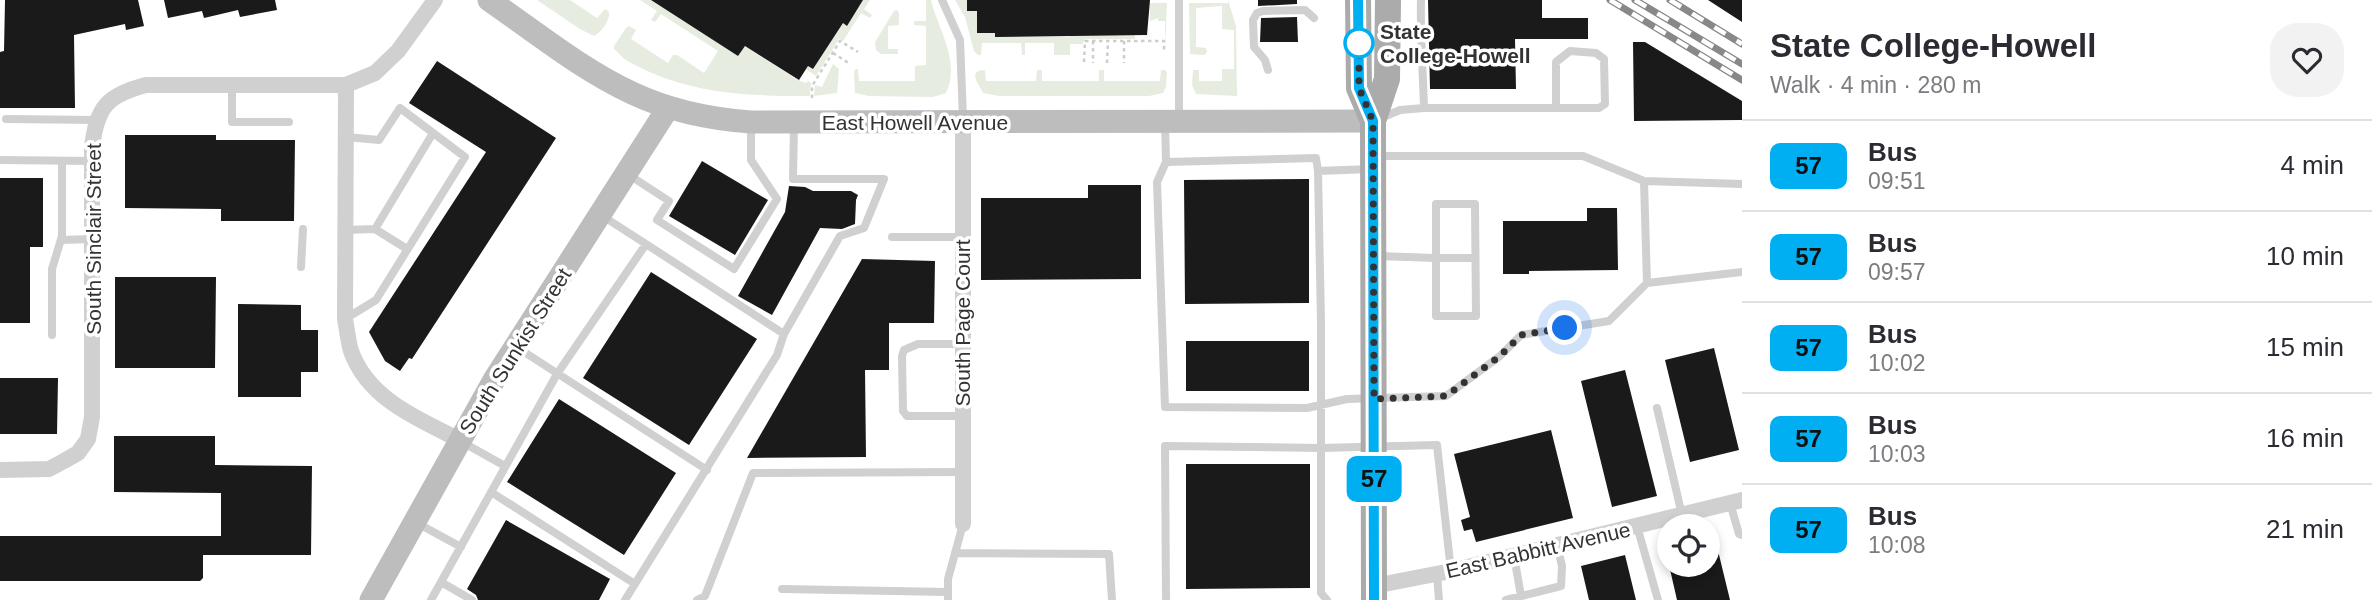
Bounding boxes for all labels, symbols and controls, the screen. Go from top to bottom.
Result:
place label: State College-Howell [1380,20,1531,67]
button: heart [2270,23,2344,97]
text: State College-Howell [1770,27,2096,64]
marker: State College-Howell [1344,28,1374,58]
text: Walk · 4 min · 280 m [1770,72,1981,98]
street label: East Howell Avenue [822,111,1008,134]
text: Bus [1868,137,1917,167]
street label: South Sinclair Street [82,143,105,335]
text: 4 min [2280,150,2344,180]
text: 57 [1795,152,1822,179]
text: 09:51 [1868,168,1926,194]
text: Bus [1868,228,1917,258]
street label: South Page Court [951,239,974,406]
text: 10 min [2266,241,2344,271]
text: 57 [1795,243,1822,270]
text: 09:57 [1868,259,1926,285]
street label: South Sunkist Street [455,264,576,438]
your location [1547,310,1582,345]
text: Bus [1868,319,1917,349]
text: 15 min [2266,332,2344,362]
text: 57 [1795,334,1822,361]
text: 10:02 [1868,350,1926,376]
text: Bus [1868,410,1917,440]
text: 16 min [2266,423,2344,453]
text: 57 [1795,425,1822,452]
text: 10:03 [1868,441,1926,467]
line badge: 57 [1342,456,1406,502]
text: 57 [1361,465,1387,492]
text: Bus [1868,501,1917,531]
map controls [1657,514,1720,577]
button: locate [1657,514,1720,577]
text: 21 min [2266,514,2344,544]
text: 57 [1795,516,1822,543]
street label: East Babbitt Avenue [1443,518,1633,582]
text: 10:08 [1868,532,1926,558]

